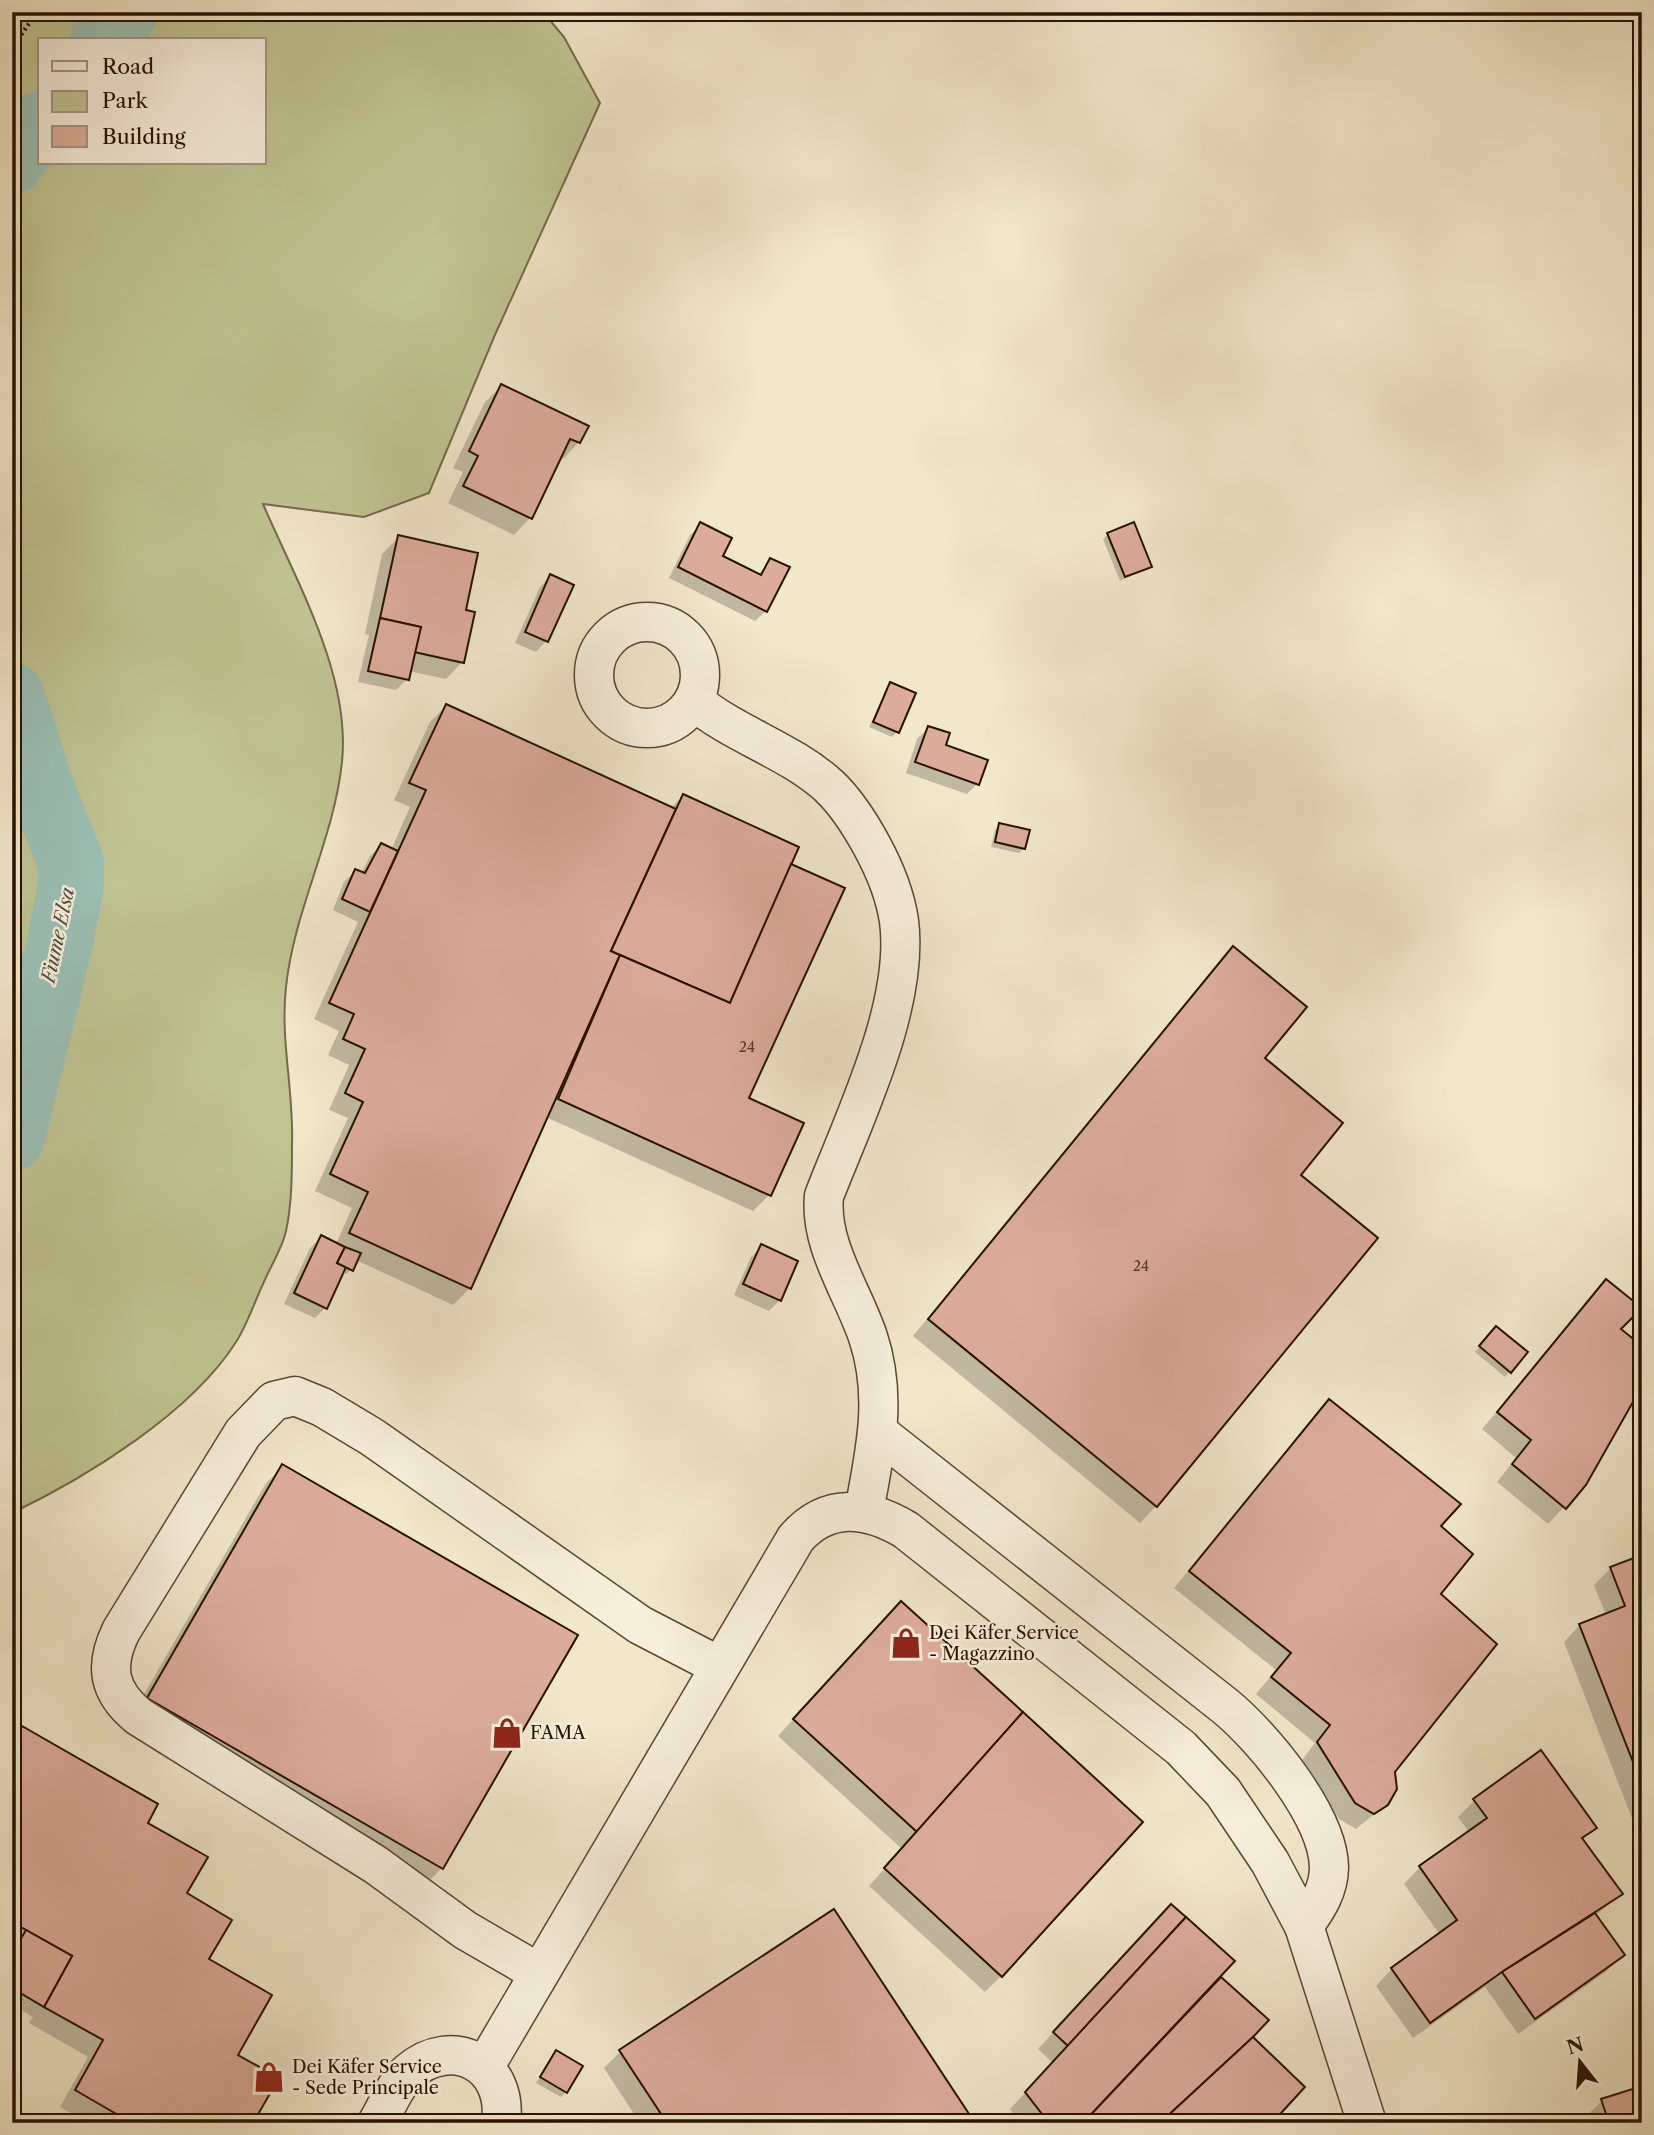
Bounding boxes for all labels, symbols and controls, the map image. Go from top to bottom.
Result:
legend [38,38,266,164]
text: Road [102,54,154,79]
text: Park [102,88,148,113]
text: Building [102,124,187,149]
water label: Fiume Elsa [36,885,79,987]
house number: 24 [739,1038,755,1056]
house number: 24 [1133,1257,1149,1275]
place label: Dei Käfer Service - Magazzino [929,1622,1079,1665]
shop icon: Dei Käfer Service - Magazzino [889,1626,923,1660]
shop icon: FAMA [490,1716,524,1750]
place label: FAMA [530,1722,586,1744]
north arrow [1546,2026,1616,2096]
text: N [1564,2033,1586,2060]
place label: Dei Käfer Service - Sede Principale [292,2056,442,2099]
shop icon: Dei Käfer Service - Sede Principale [252,2060,286,2094]

